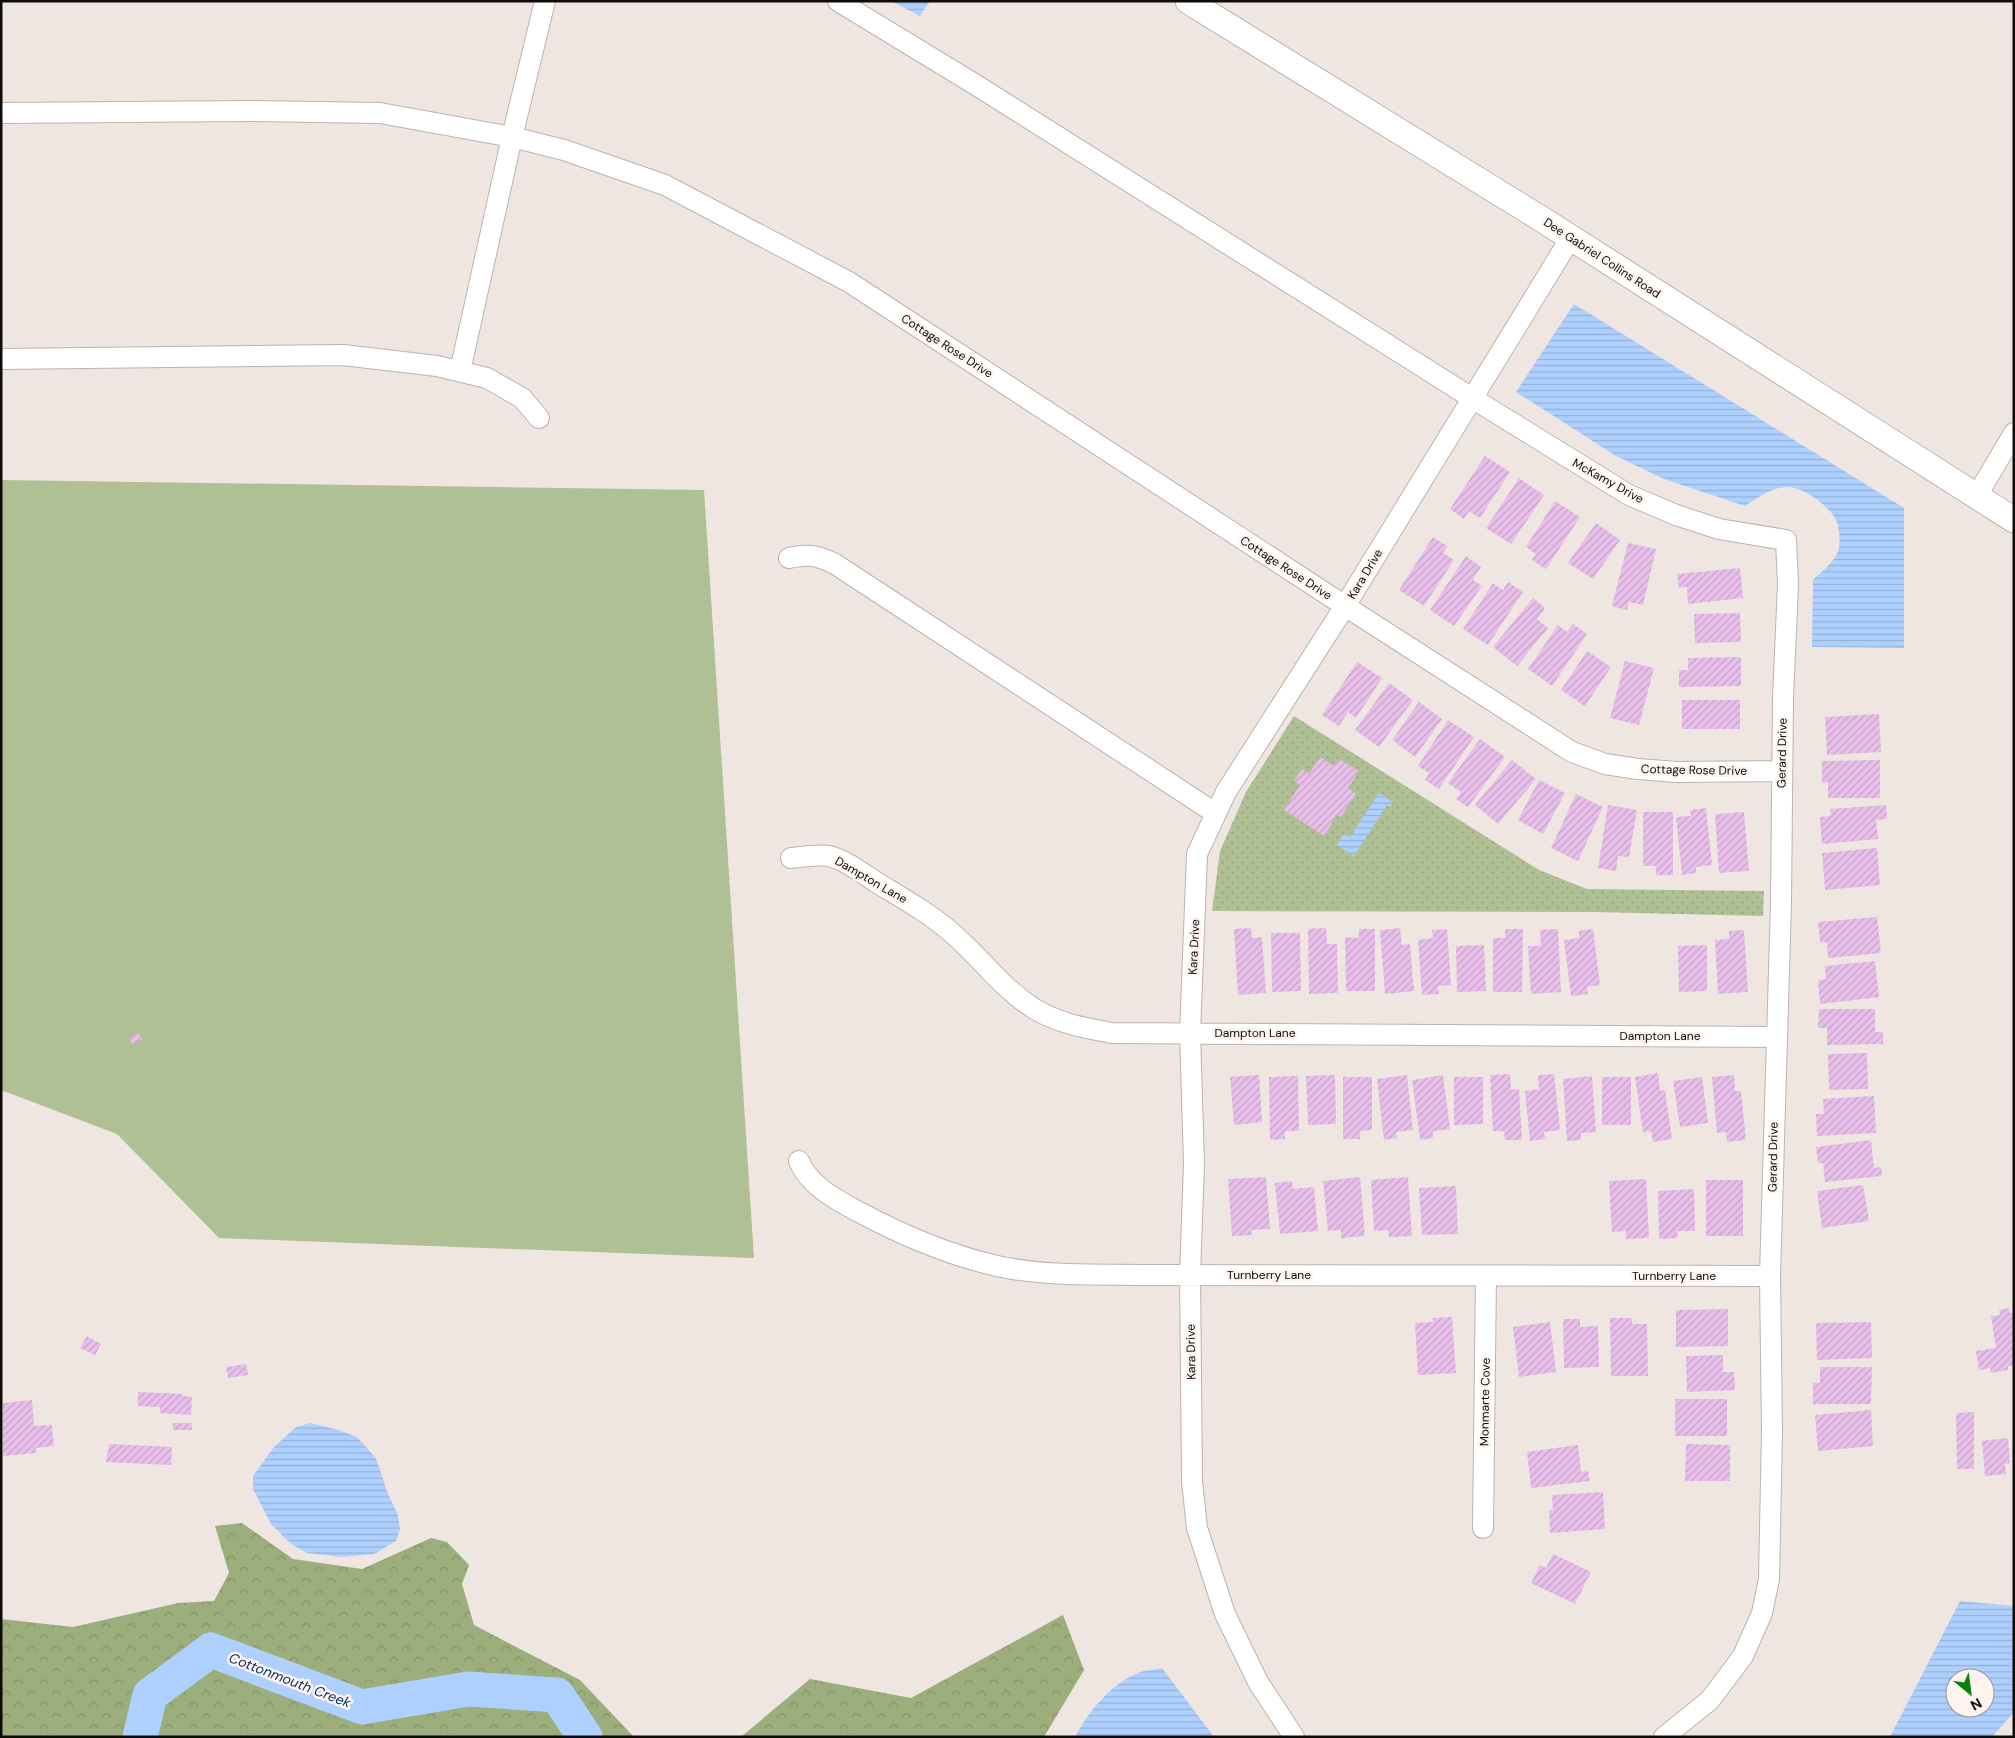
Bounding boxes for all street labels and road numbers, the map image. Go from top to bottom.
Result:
street label: Dee Gabriel Collins Road [1541,214,1663,302]
street label: Cottage Rose Drive [898,310,996,382]
street label: McKamy Drive [1570,455,1647,507]
street label: Cottage Rose Drive [1237,532,1335,604]
street label: Kara Drive [1344,546,1386,602]
street label: Gerard Drive [1773,718,1791,788]
street label: Cottage Rose Drive [1641,761,1747,779]
street label: Dampton Lane [832,853,910,907]
street label: Kara Drive [1185,919,1203,975]
street label: Dampton Lane [1214,1025,1296,1041]
street label: Dampton Lane [1619,1028,1701,1044]
street label: Gerard Drive [1764,1122,1782,1192]
street label: Turnberry Lane [1227,1267,1311,1283]
street label: Turnberry Lane [1632,1268,1716,1284]
street label: Kara Drive [1183,1324,1199,1380]
street label: Monmarte Cove [1476,1357,1494,1446]

